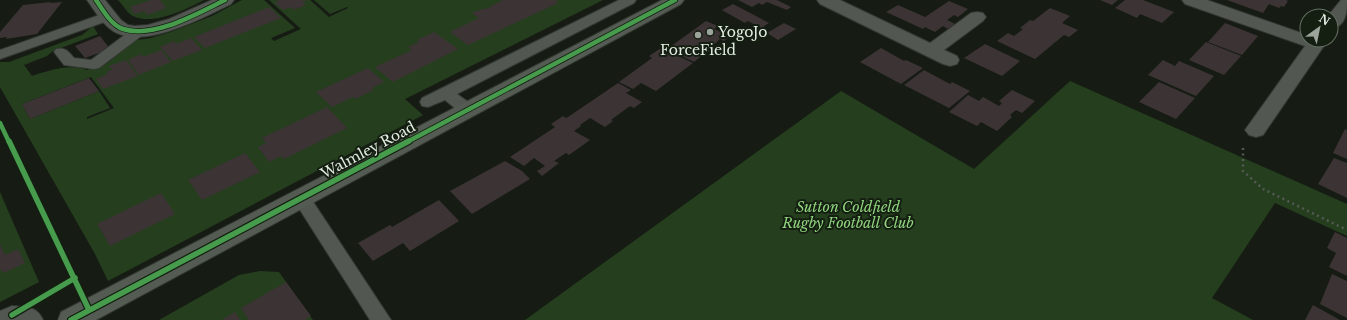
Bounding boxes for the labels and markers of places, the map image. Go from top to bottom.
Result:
place label: YogoJo [717,23,767,41]
marker: YogoJo [705,27,715,37]
marker: ForceField [693,30,703,40]
place label: ForceField [660,41,737,59]

